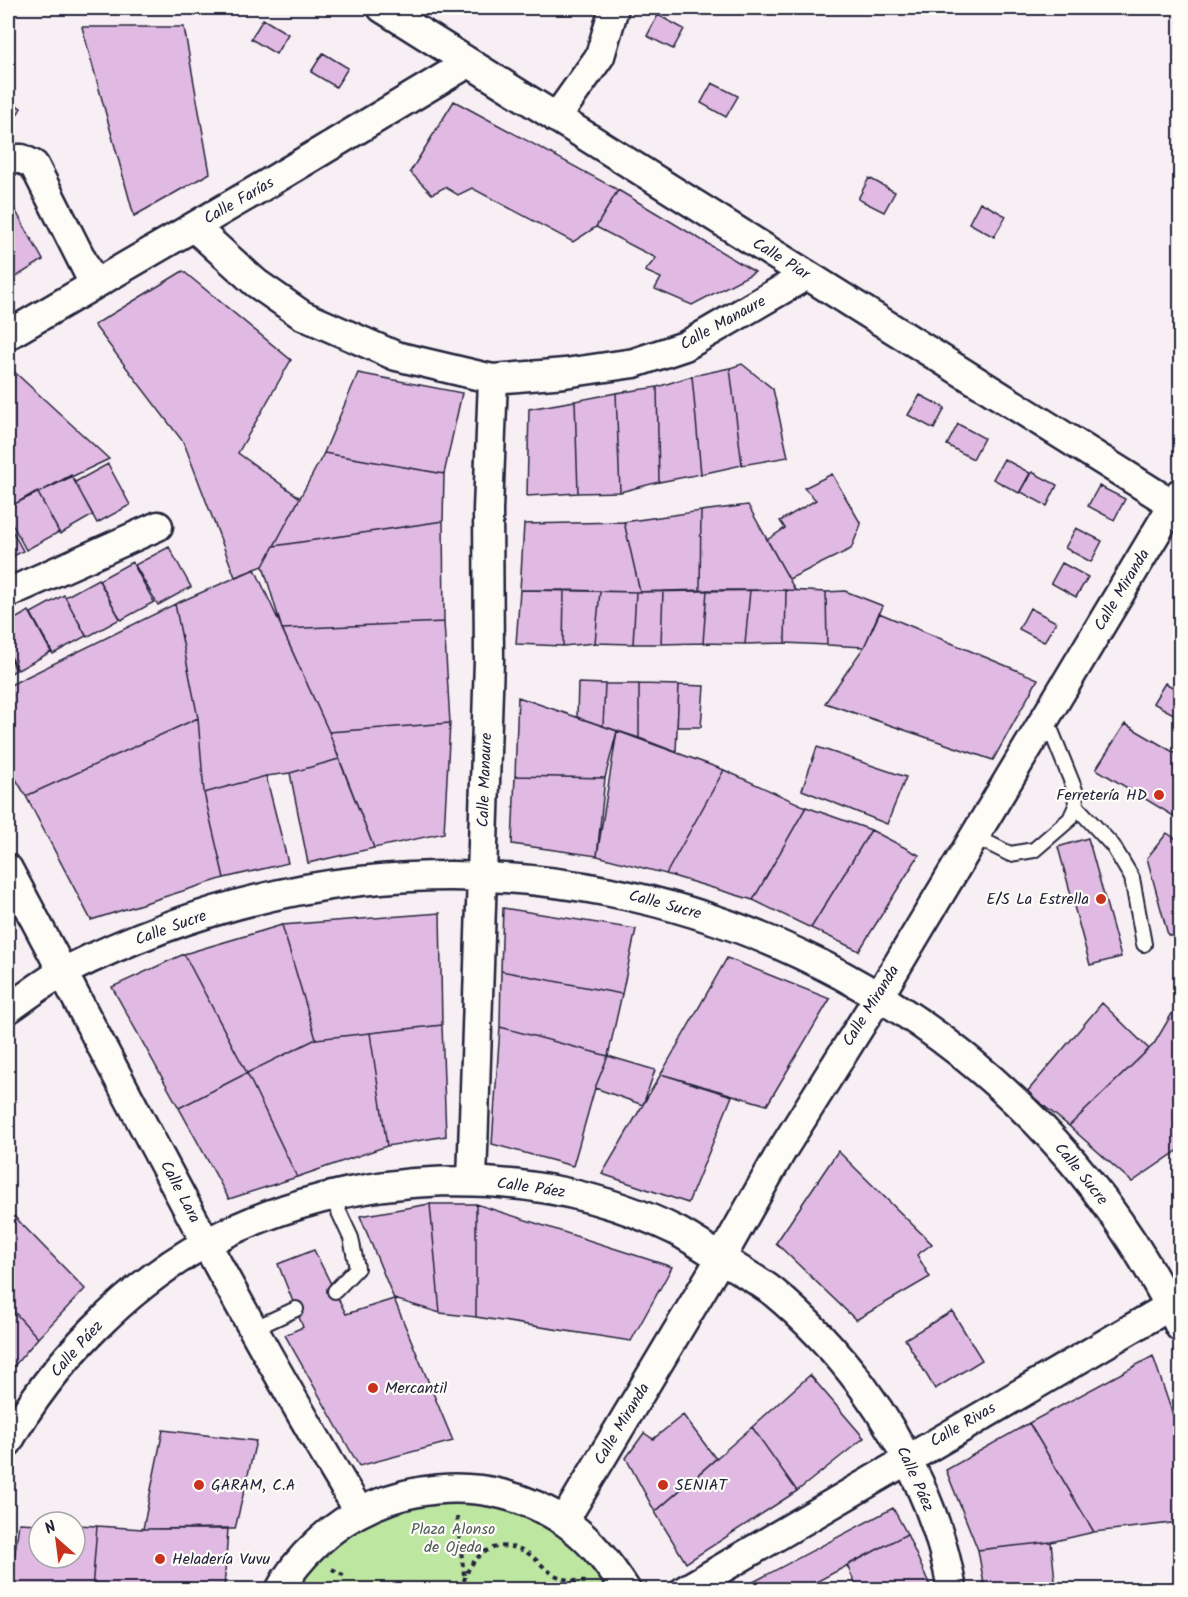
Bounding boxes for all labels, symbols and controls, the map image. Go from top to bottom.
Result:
street label: Calle Farías [199,171,279,231]
street label: Calle Piar [747,231,816,287]
street label: Calle Manaure [675,289,771,357]
street label: Calle Miranda [1088,544,1156,636]
street label: Calle Manaure [471,732,499,828]
place label: Ferretería HD [1056,783,1147,808]
marker: Ferretería HD [1152,788,1166,802]
street label: Calle Sucre [626,883,704,927]
place label: E/S La Estrella [986,887,1089,912]
marker: E/S La Estrella [1094,892,1108,906]
street label: Calle Sucre [132,904,210,952]
street label: Calle Miranda [836,960,906,1052]
street label: Calle Sucre [1048,1137,1114,1211]
street label: Calle Lara [153,1156,207,1228]
street label: Calle Páez [495,1171,567,1205]
street label: Calle Páez [45,1315,109,1383]
place label: Mercantil [385,1376,447,1401]
street label: Calle Miranda [588,1378,656,1470]
marker: Mercantil [366,1381,380,1395]
street label: Calle Rivas [925,1396,1001,1454]
street label: Calle Páez [890,1442,940,1516]
place label: GARAM, C.A [211,1473,296,1498]
place label: SENIAT [675,1473,728,1498]
marker: GARAM, C.A [192,1478,206,1492]
marker: SENIAT [656,1478,670,1492]
north arrow [27,1510,87,1570]
text: N [40,1515,61,1541]
park label: Plaza Alonso de Ojeda [411,1517,495,1560]
place label: Heladería Vuvu [172,1547,271,1572]
marker: Heladería Vuvu [153,1552,167,1566]

